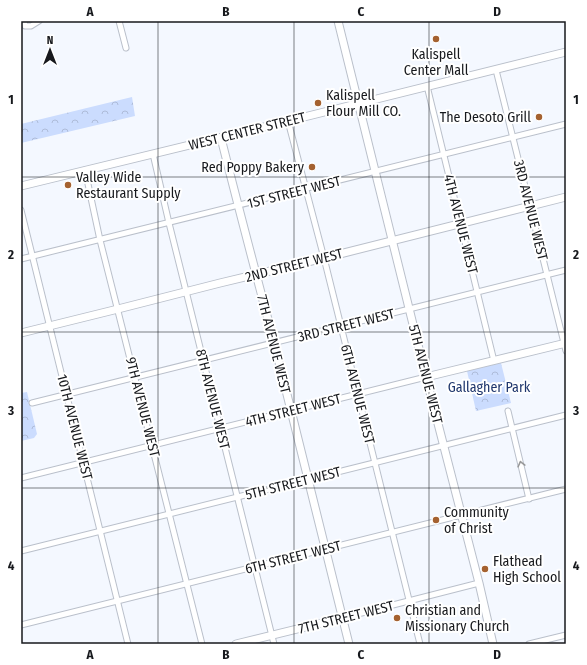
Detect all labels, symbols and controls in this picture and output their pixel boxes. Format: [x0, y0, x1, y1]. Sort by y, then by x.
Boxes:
text: A [85, 4, 94, 19]
text: B [222, 4, 230, 19]
text: C [358, 4, 365, 19]
text: D [493, 4, 501, 19]
north arrow [30, 30, 70, 70]
text: N [47, 34, 53, 47]
marker: Kalispell Center Mall [431, 34, 441, 44]
place label: Kalispell Center Mall [404, 46, 469, 79]
place label: Kalispell Flour Mill CO. [326, 87, 401, 120]
text: 1 [8, 92, 14, 107]
text: 1 [573, 92, 579, 107]
marker: Kalispell Flour Mill CO. [313, 98, 323, 108]
street label: WEST CENTER STREET [187, 109, 308, 154]
place label: The Desoto Grill [440, 109, 531, 126]
marker: The Desoto Grill [534, 112, 544, 122]
street label: 3RD AVENUE WEST [510, 158, 551, 263]
place label: Red Poppy Bakery [201, 159, 305, 176]
marker: Red Poppy Bakery [307, 162, 317, 172]
place label: Valley Wide Restaurant Supply [76, 169, 181, 202]
street label: 1ST STREET WEST [246, 173, 343, 212]
street label: 4TH AVENUE WEST [440, 173, 481, 276]
marker: Valley Wide Restaurant Supply [63, 180, 73, 190]
street label: 2ND STREET WEST [244, 245, 345, 286]
text: 2 [7, 247, 14, 262]
text: 2 [572, 247, 579, 262]
street label: 7TH AVENUE WEST [253, 293, 294, 396]
street label: 3RD STREET WEST [296, 305, 397, 346]
street label: 5TH AVENUE WEST [405, 323, 446, 426]
street label: 6TH AVENUE WEST [337, 343, 378, 446]
street label: 8TH AVENUE WEST [192, 347, 233, 451]
street label: 9TH AVENUE WEST [122, 355, 163, 459]
street label: 10TH AVENUE WEST [53, 373, 96, 482]
park label: Gallagher Park [448, 379, 531, 396]
street label: 4TH STREET WEST [244, 390, 343, 431]
text: 3 [7, 403, 14, 418]
text: 3 [572, 403, 579, 418]
one-way arrow [517, 461, 525, 467]
street label: 5TH STREET WEST [244, 463, 343, 504]
place label: Community of Christ [444, 504, 509, 537]
marker: Community of Christ [431, 515, 441, 525]
street label: 6TH STREET WEST [243, 537, 343, 578]
place label: Flathead High School [493, 553, 561, 586]
text: 4 [8, 558, 15, 573]
text: 4 [573, 558, 580, 573]
marker: Flathead High School [480, 564, 490, 574]
street label: 7TH STREET WEST [297, 597, 396, 638]
place label: Christian and Missionary Church [405, 602, 509, 635]
marker: Christian and Missionary Church [392, 613, 402, 623]
text: A [85, 647, 94, 662]
text: B [222, 647, 230, 662]
text: C [358, 647, 365, 662]
text: D [493, 647, 501, 662]

